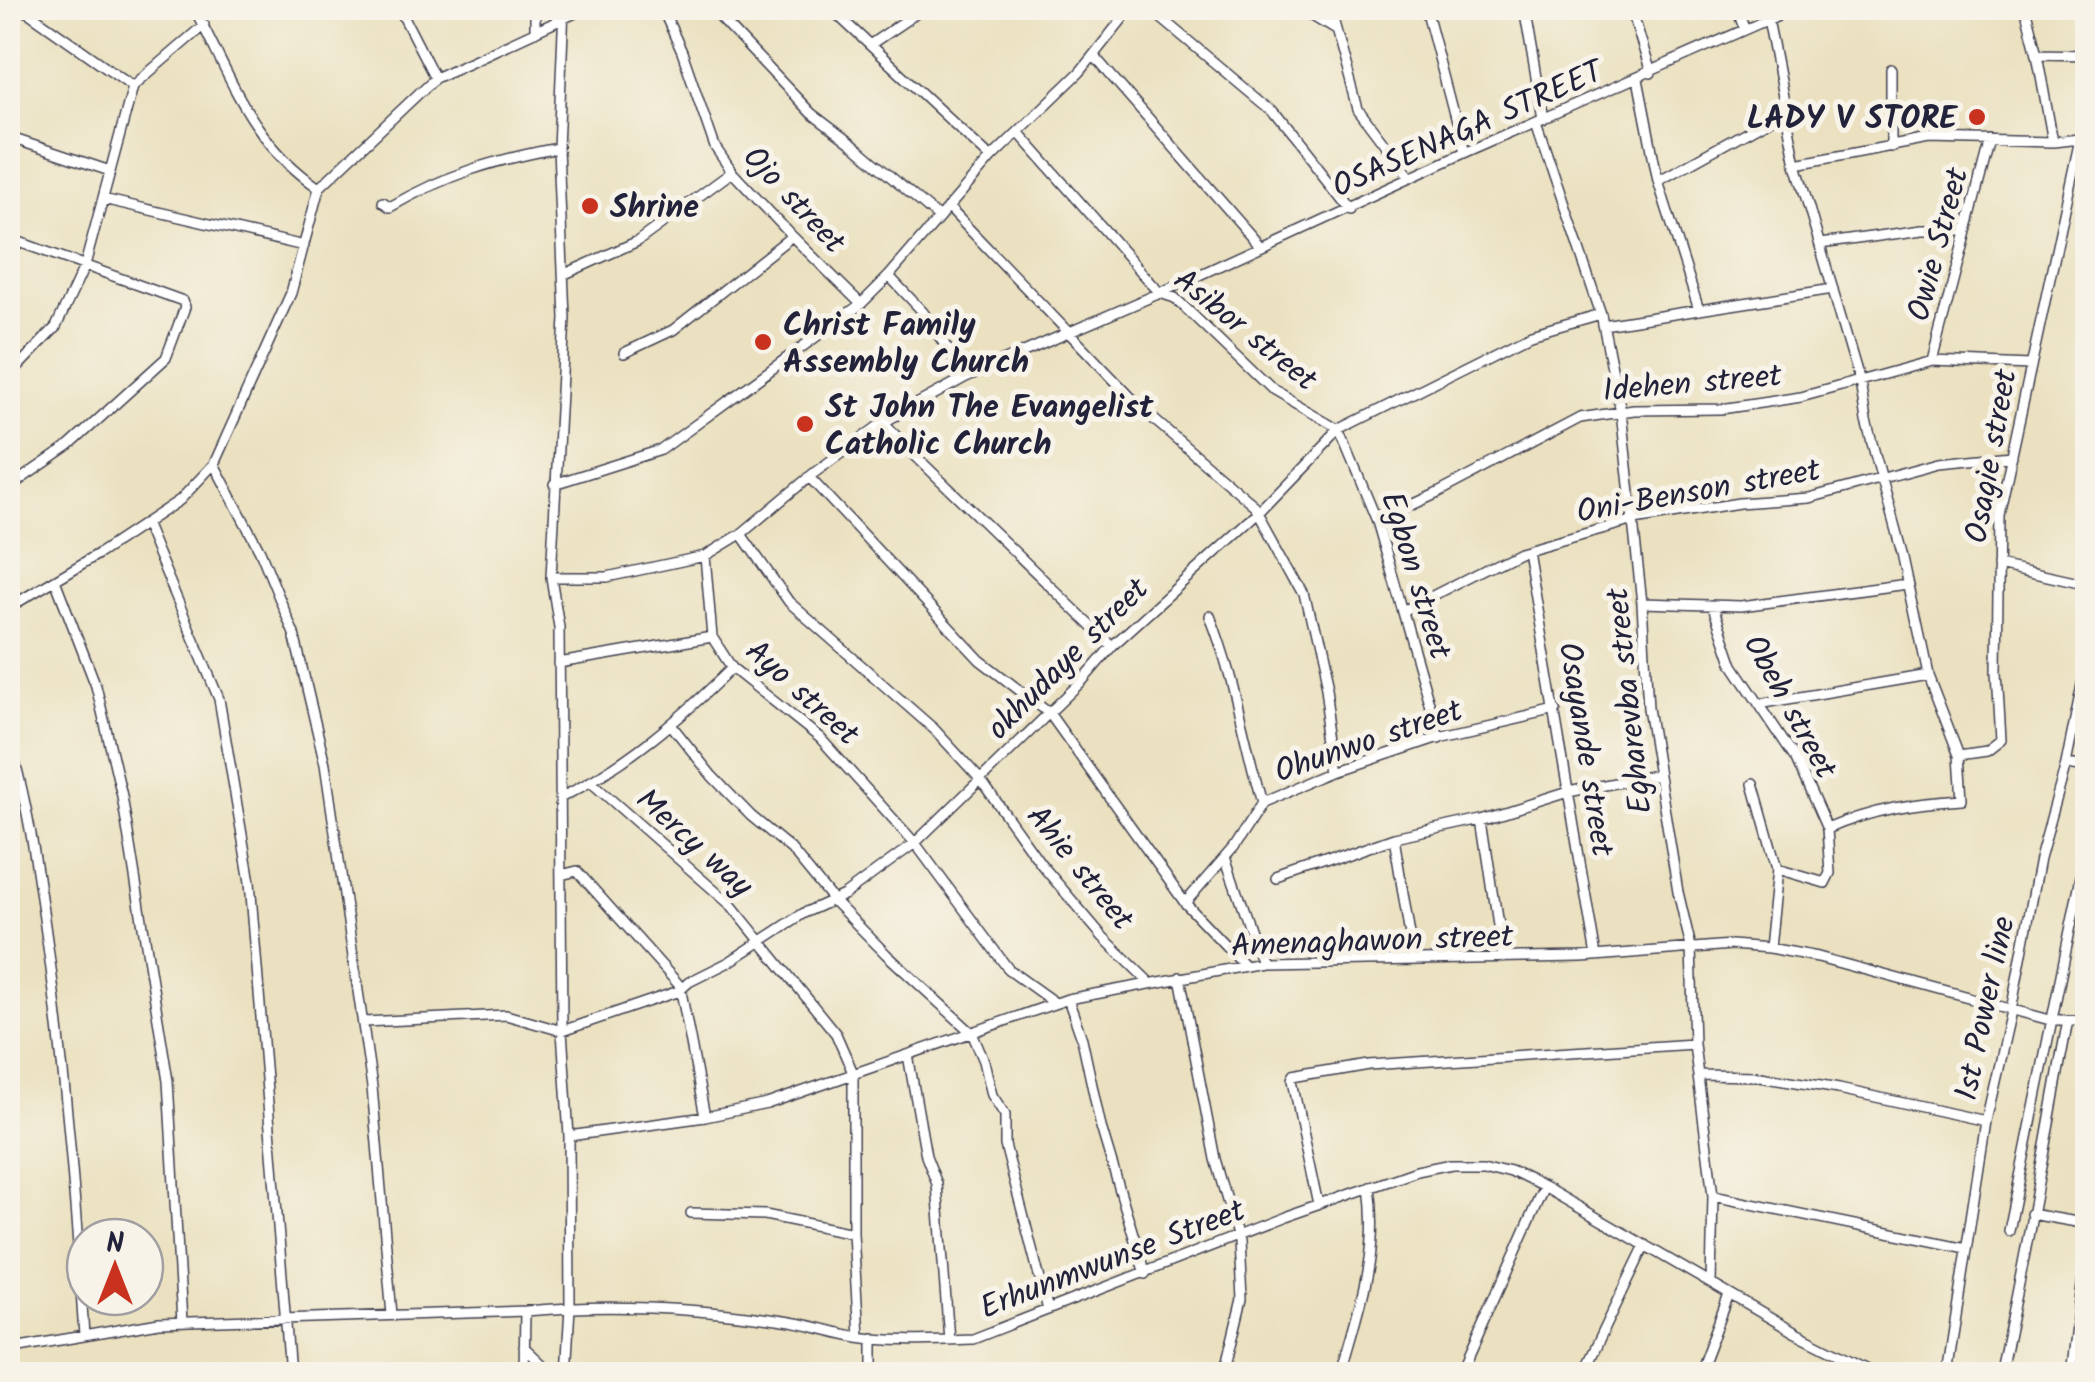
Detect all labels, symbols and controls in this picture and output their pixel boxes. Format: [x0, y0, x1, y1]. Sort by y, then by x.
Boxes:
street label: OSASENAGA STREET [1324, 46, 1614, 213]
place label: LADY V STORE [1747, 94, 1958, 145]
marker: LADY V STORE [1966, 106, 1988, 128]
street label: Ojo street [729, 135, 858, 267]
street label: Owie Street [1894, 162, 1985, 327]
place label: Shrine [610, 183, 699, 234]
marker: Shrine [579, 195, 601, 217]
street label: Asibor street [1161, 257, 1328, 406]
place label: Christ Family Assembly Church [783, 301, 1029, 389]
marker: Christ Family Assembly Church [752, 331, 774, 353]
street label: Idehen street [1601, 351, 1784, 418]
street label: Osagie street [1952, 365, 2033, 548]
place label: St John The Evangelist Catholic Church [825, 383, 1154, 471]
marker: St John The Evangelist Catholic Church [794, 413, 816, 435]
street label: Oni-Benson street [1573, 446, 1825, 539]
street label: Egbon street [1365, 486, 1464, 666]
street label: okhudaye street [975, 566, 1163, 753]
street label: Egharevba street [1593, 585, 1668, 816]
street label: Obeh street [1728, 625, 1850, 789]
street label: Ayo street [732, 628, 871, 760]
street label: Osayande street [1542, 639, 1627, 861]
street label: Ohunwo street [1268, 686, 1470, 798]
street label: Mercy way [623, 777, 765, 912]
street label: Ahie street [1012, 795, 1146, 943]
street label: Amenaghawon street [1230, 912, 1515, 973]
street label: 1st Power line [1942, 912, 2031, 1105]
street label: Erhunmwunse Street [973, 1186, 1253, 1334]
north arrow [65, 1217, 165, 1317]
text: N [106, 1222, 124, 1267]

